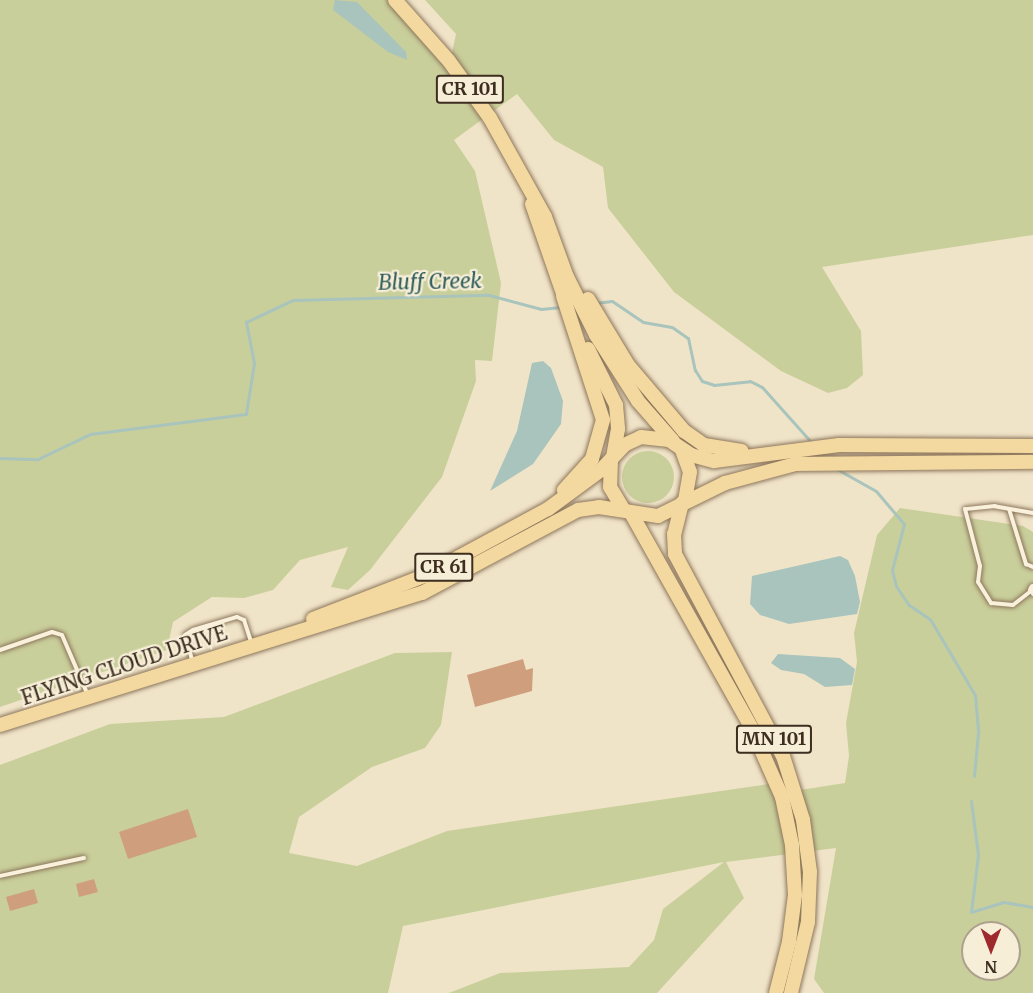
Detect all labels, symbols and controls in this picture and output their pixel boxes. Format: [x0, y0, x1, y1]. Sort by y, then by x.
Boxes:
road number: CR 101 [436, 74, 504, 104]
water label: Bluff Creek [378, 268, 482, 296]
road number: CR 61 [414, 552, 474, 582]
street label: FLYING CLOUD DRIVE [18, 620, 230, 710]
road number: MN 101 [735, 724, 813, 754]
north arrow [961, 921, 1021, 981]
text: N [985, 957, 997, 977]

